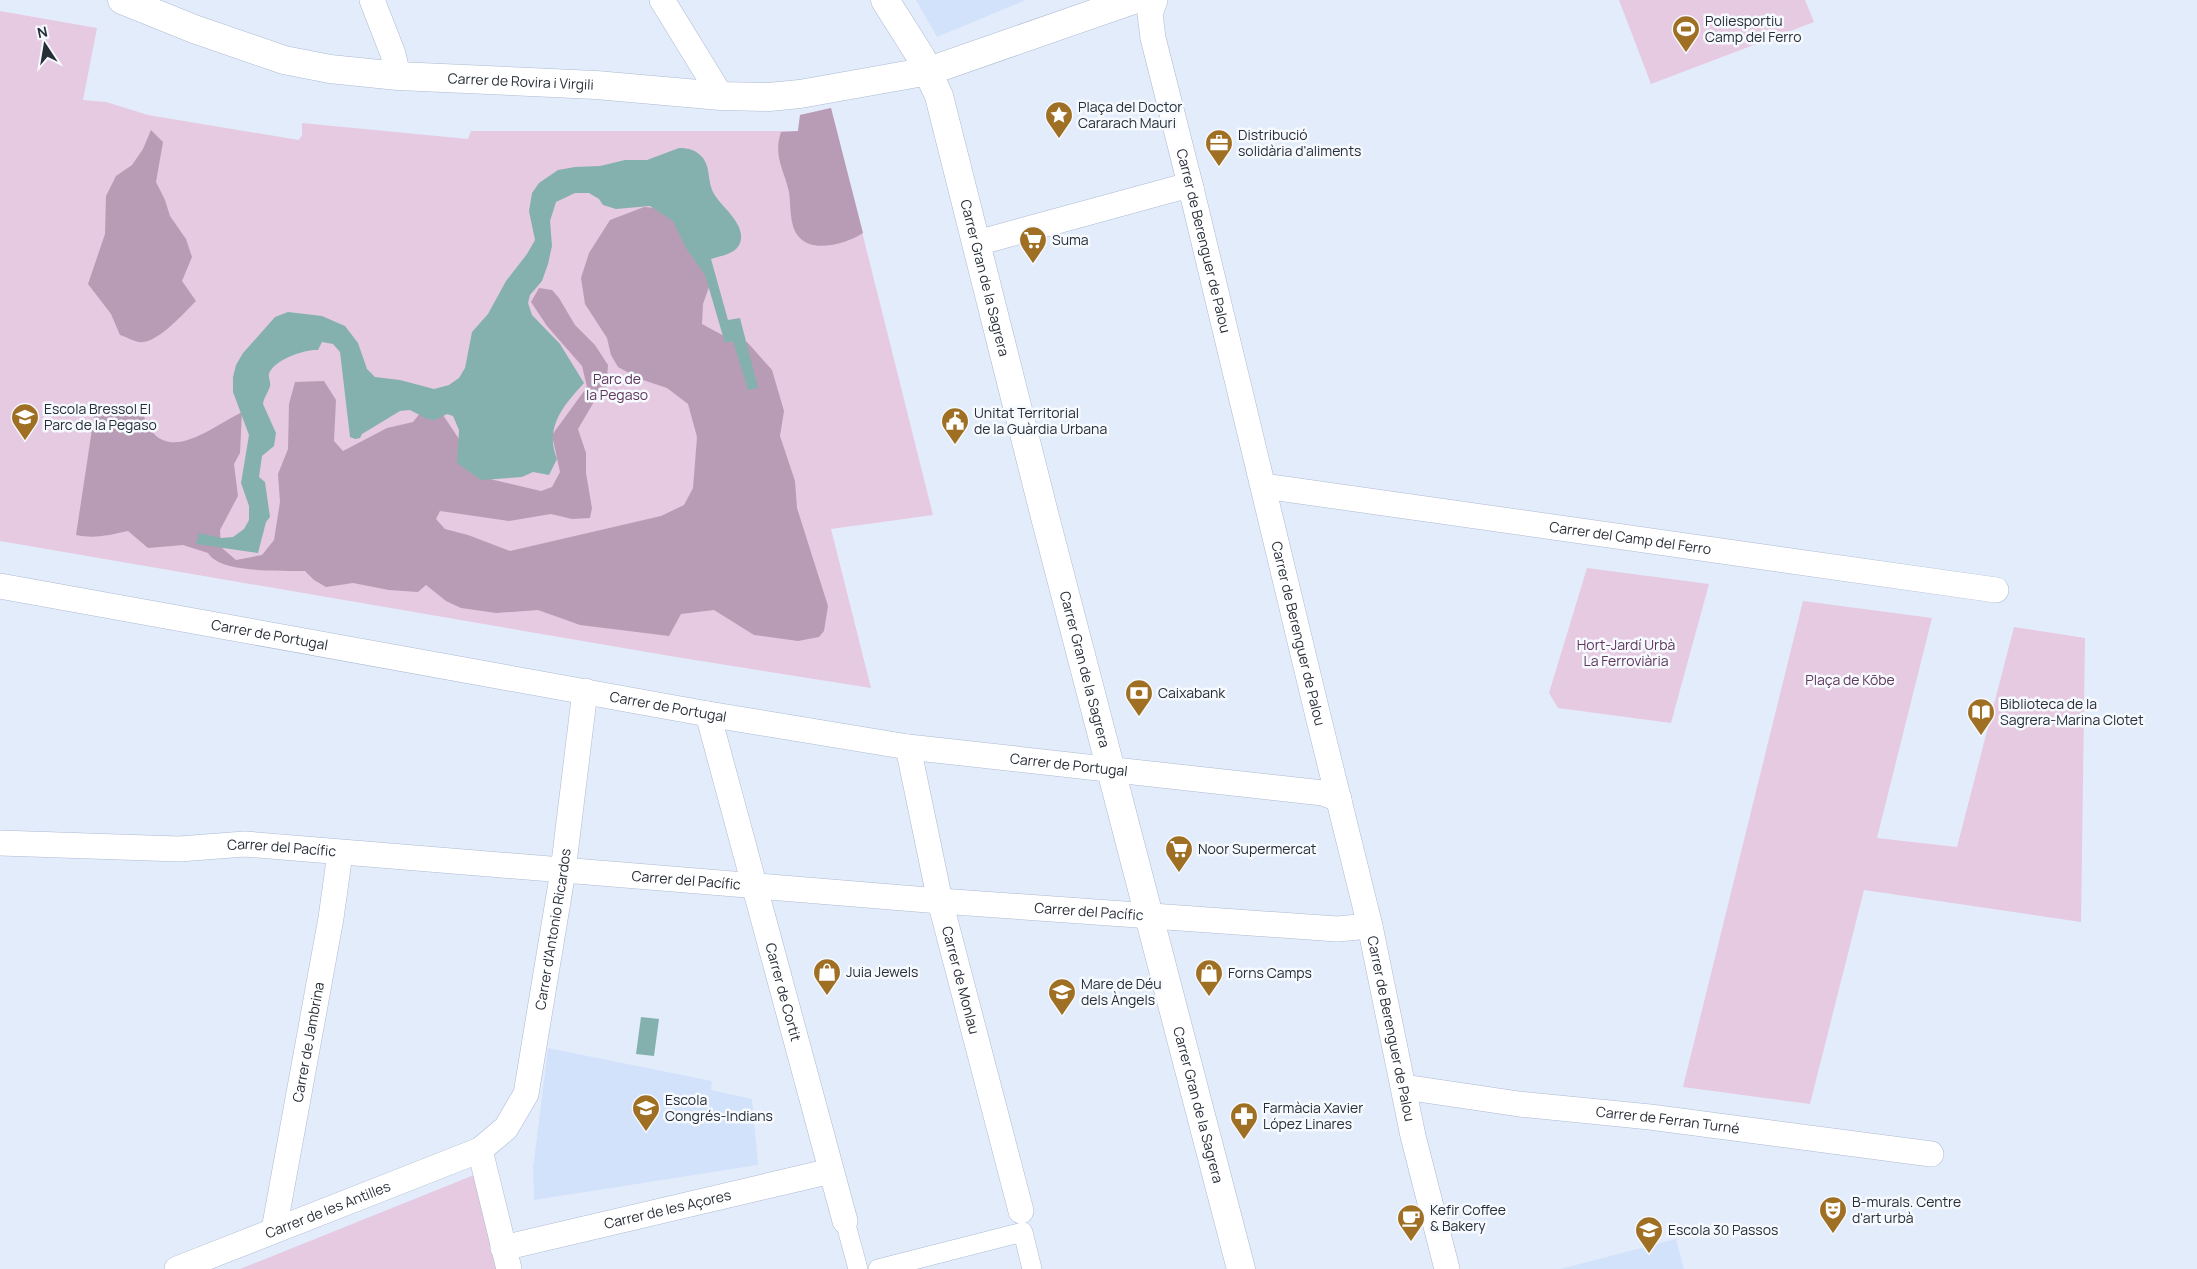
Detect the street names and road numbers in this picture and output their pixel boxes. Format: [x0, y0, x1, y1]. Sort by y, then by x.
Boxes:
street label: Carrer de Rovira i Virgili [447, 68, 594, 94]
street label: Carrer de Berenguer de Palou [1172, 147, 1235, 335]
street label: Carrer Gran de la Sagrera [956, 197, 1014, 358]
street label: Carrer del Camp del Ferro [1548, 517, 1712, 558]
street label: Carrer de Berenguer de Palou [1267, 539, 1330, 728]
street label: Carrer Gran de la Sagrera [1056, 589, 1115, 750]
street label: Carrer de Portugal [210, 614, 330, 654]
street label: Carrer de Portugal [608, 686, 728, 726]
street label: Carrer de Portugal [1009, 748, 1129, 780]
street label: Carrer del Pacífic [226, 834, 337, 860]
street label: Carrer d'Antonio Ricardos [530, 847, 575, 1011]
street label: Carrer del Pacífic [631, 866, 742, 894]
street label: Carrer del Pacífic [1034, 898, 1145, 924]
street label: Carrer de Monlau [938, 924, 984, 1036]
street label: Carrer de Berenguer de Palou [1363, 934, 1420, 1123]
street label: Carrer de Cortit [761, 941, 806, 1044]
street label: Carrer de Jambrina [288, 980, 328, 1104]
street label: Carrer Gran de la Sagrera [1169, 1024, 1228, 1185]
street label: Carrer de Ferran Turné [1595, 1102, 1741, 1138]
street label: Carrer de les Antilles [262, 1176, 393, 1242]
street label: Carrer de les Açores [602, 1185, 733, 1233]

